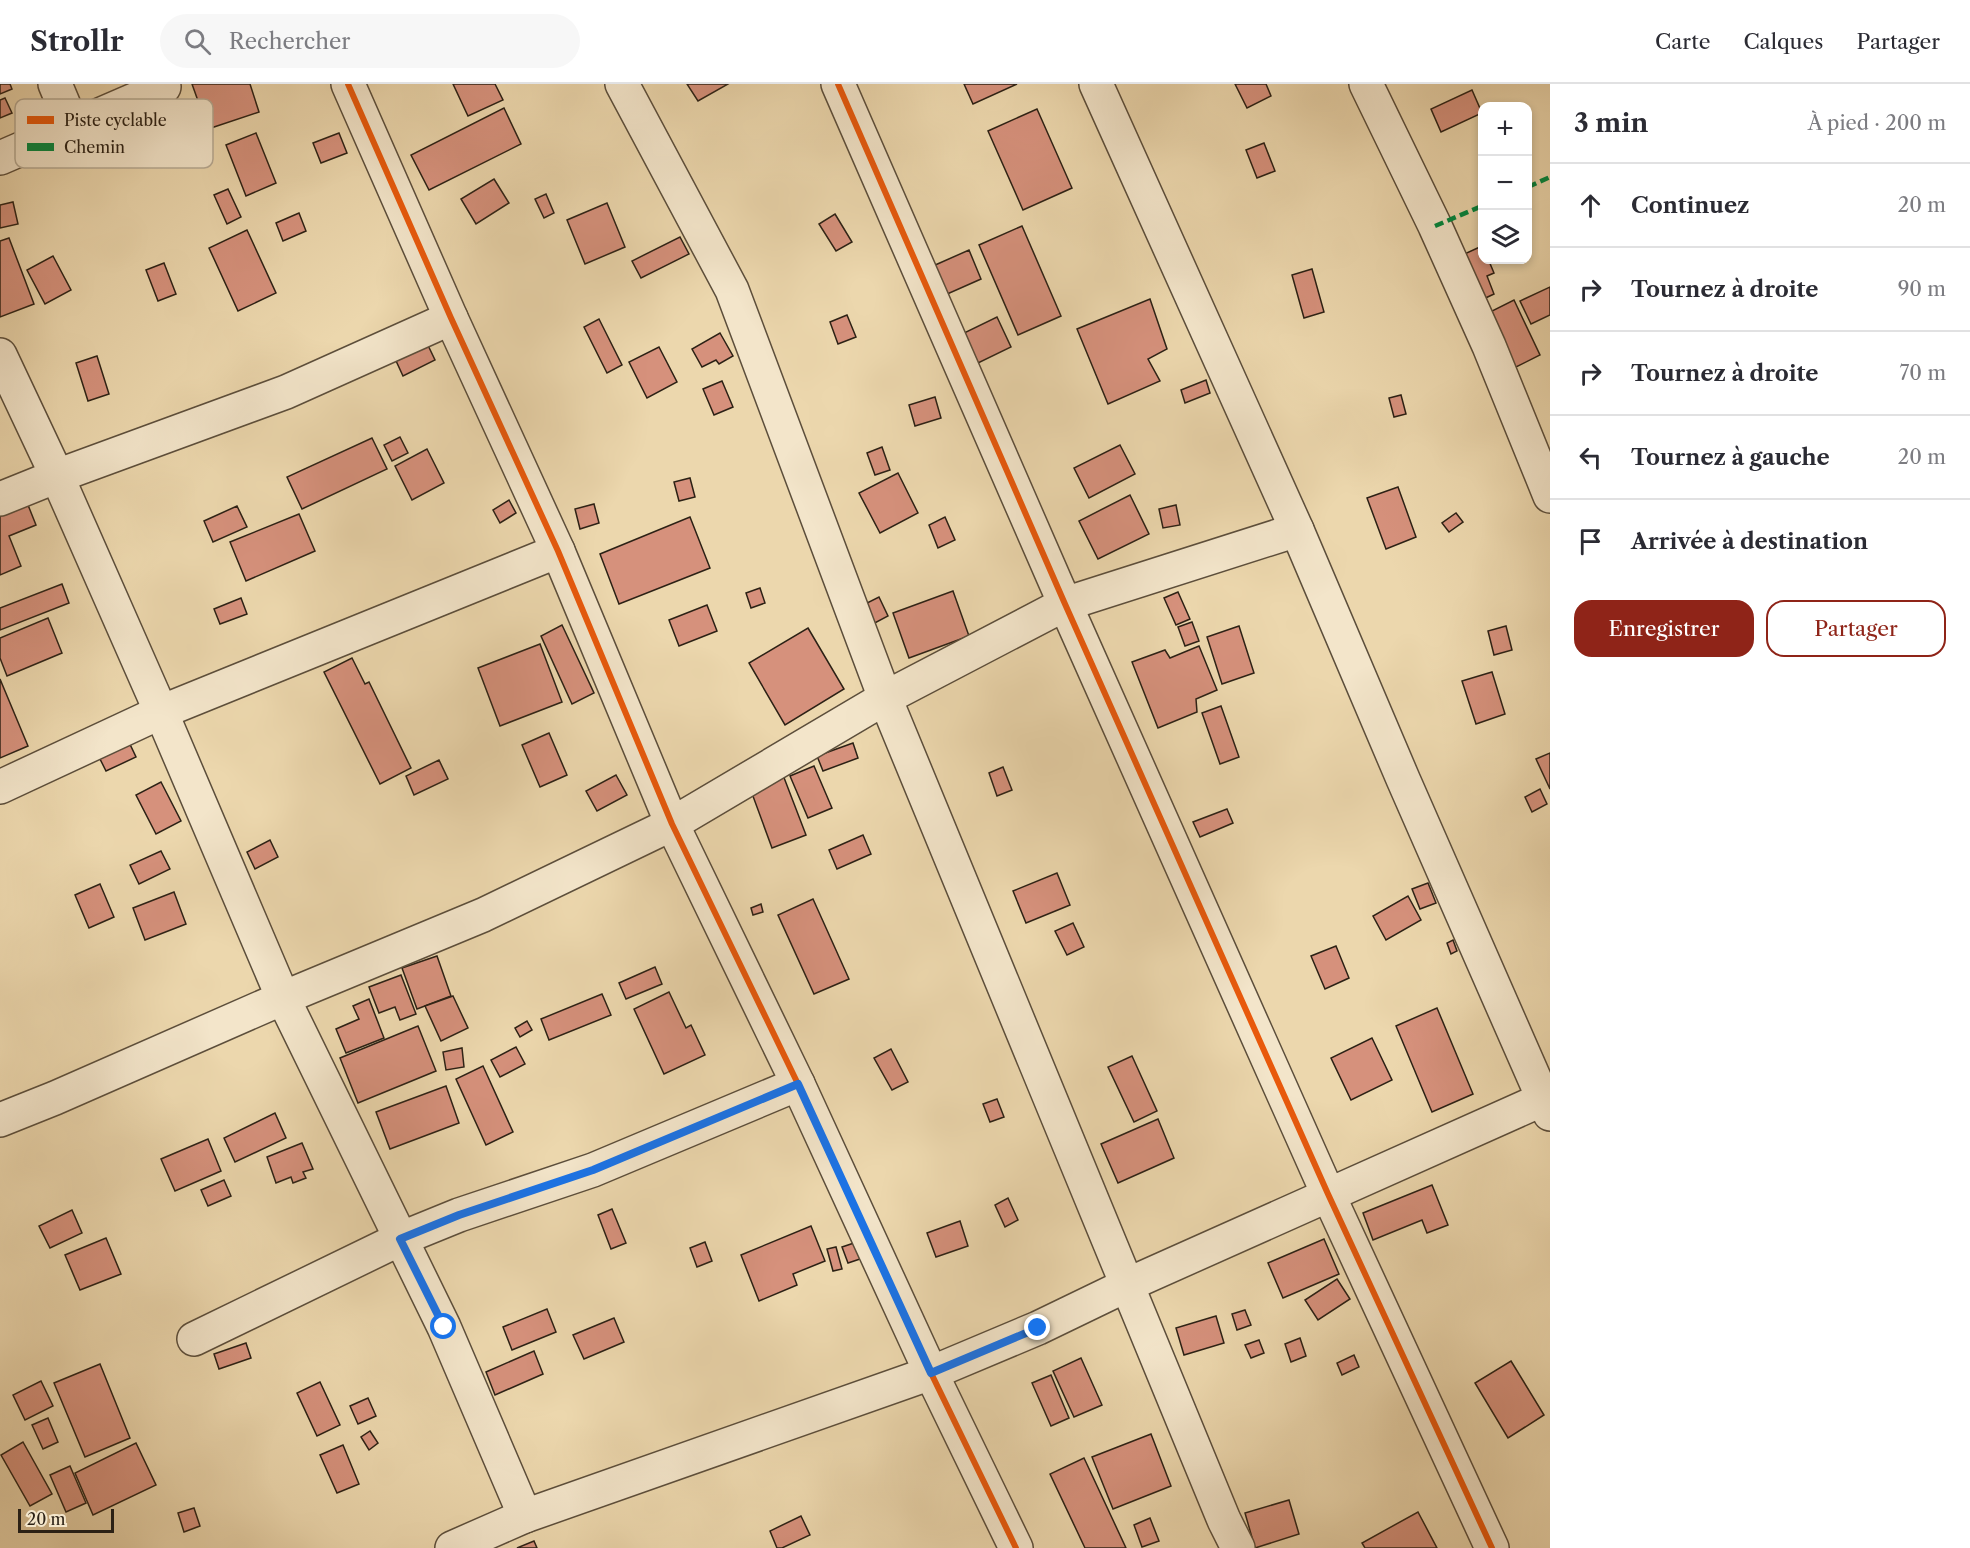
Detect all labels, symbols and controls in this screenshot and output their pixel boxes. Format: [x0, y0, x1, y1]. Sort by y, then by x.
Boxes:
search box [160, 14, 580, 68]
text: Strollr [30, 24, 124, 58]
icon: search [181, 25, 214, 58]
text: Rechercher [229, 28, 351, 55]
text: Carte [1655, 29, 1710, 54]
text: Calques [1743, 29, 1823, 54]
text: Partager [1856, 29, 1940, 54]
legend [15, 99, 213, 168]
map controls [1478, 102, 1532, 264]
button: + [1478, 102, 1532, 156]
text: 3 min [1574, 107, 1648, 139]
text: Piste cyclable [64, 110, 167, 130]
text: À pied · 200 m [1808, 111, 1946, 135]
text: Chemin [64, 137, 125, 157]
button: − [1478, 156, 1532, 210]
icon: ahead [1574, 189, 1607, 222]
text: Continuez [1631, 192, 1750, 219]
text: 20 m [1898, 193, 1946, 217]
button: layers [1478, 210, 1532, 264]
icon: right [1574, 273, 1607, 306]
text: Tournez à droite [1631, 276, 1818, 303]
text: 90 m [1898, 277, 1946, 301]
icon: right [1574, 357, 1607, 390]
text: Tournez à droite [1631, 360, 1818, 387]
text: 70 m [1900, 361, 1946, 385]
icon: left [1574, 441, 1607, 474]
text: Tournez à gauche [1631, 444, 1830, 471]
text: 20 m [1898, 445, 1946, 469]
icon: arrive [1574, 525, 1607, 558]
text: Arrivée à destination [1631, 528, 1868, 555]
button: Enregistrer [1574, 600, 1754, 657]
button: Partager [1766, 600, 1946, 657]
route start [430, 1313, 456, 1339]
route end [1024, 1314, 1050, 1340]
scale bar [18, 1506, 114, 1534]
text: 20 m [27, 1509, 66, 1529]

